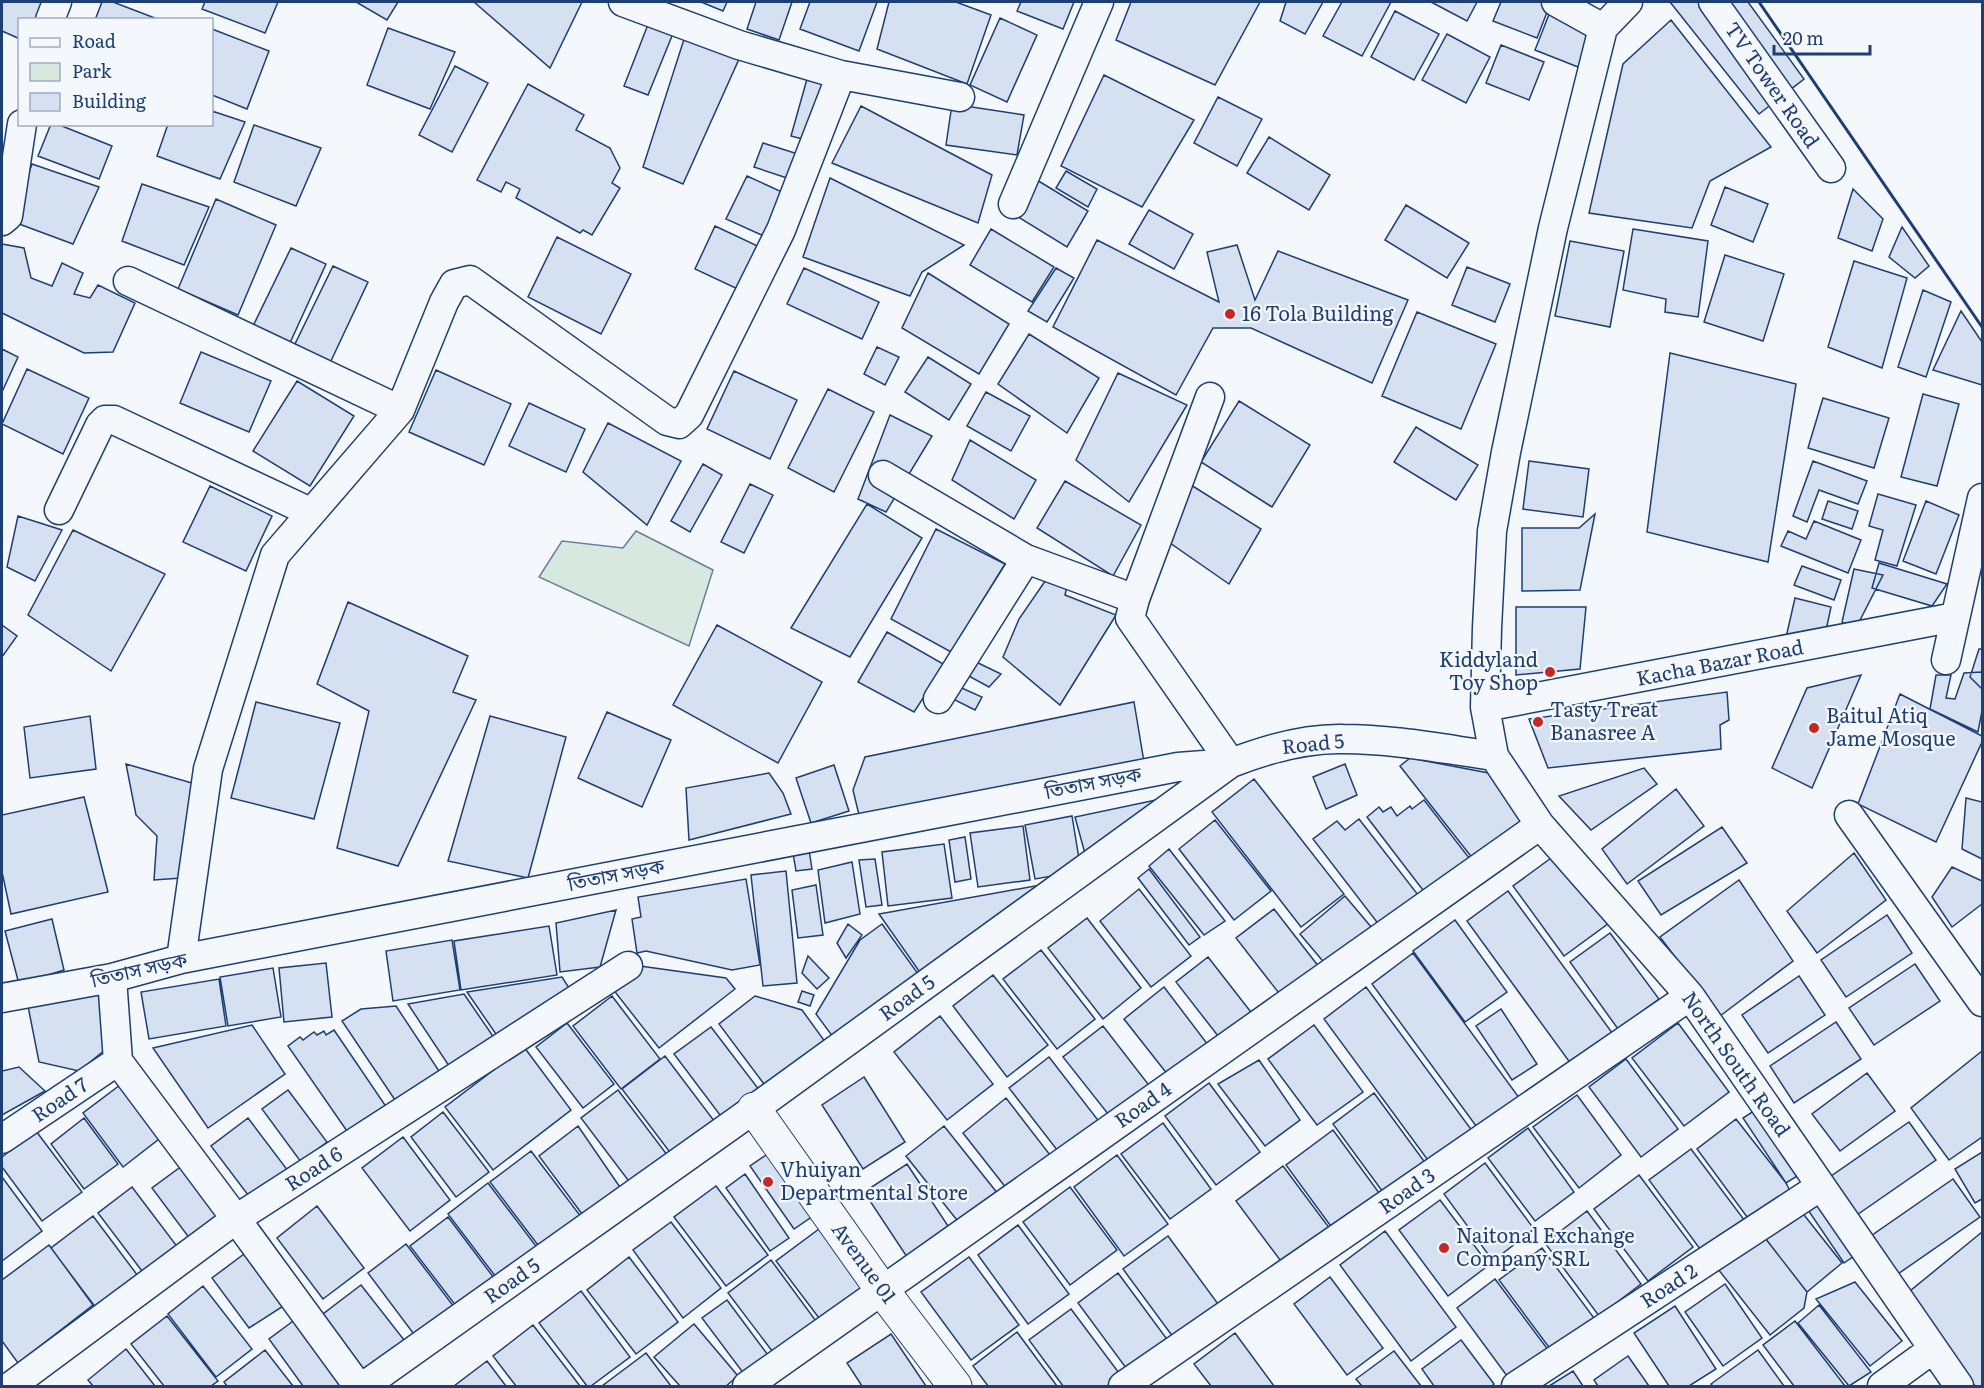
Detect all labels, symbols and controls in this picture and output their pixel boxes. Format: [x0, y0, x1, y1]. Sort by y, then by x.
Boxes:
street label: TV Tower Road [1719, 15, 1828, 153]
legend [18, 18, 213, 126]
scale bar [1774, 18, 1870, 56]
text: 20 m [1783, 24, 1824, 51]
text: Road [72, 27, 116, 54]
text: Park [72, 57, 113, 84]
text: Building [72, 87, 147, 114]
place label: 16 Tola Building [1242, 297, 1394, 327]
marker: 16 Tola Building [1223, 307, 1237, 321]
street label: Kacha Bazar Road [1634, 630, 1806, 692]
place label: Kiddyland Toy Shop [1439, 643, 1538, 696]
marker: Kiddyland Toy Shop [1543, 665, 1557, 679]
place label: Tasty Treat Banasree A [1550, 693, 1658, 746]
place label: Baitul Atiq Jame Mosque [1826, 699, 1956, 752]
marker: Tasty Treat Banasree A [1531, 715, 1545, 729]
marker: Baitul Atiq Jame Mosque [1807, 721, 1821, 735]
street label: Road 5 [1280, 724, 1346, 760]
street label: তিতাস সড়ক [1041, 757, 1145, 805]
street label: তিতাস সড়ক [564, 849, 668, 897]
street label: তিতাস সড়ক [86, 942, 191, 994]
street label: Road 5 [872, 966, 940, 1027]
street label: North South Road [1676, 984, 1799, 1142]
street label: Road 7 [25, 1068, 93, 1128]
street label: Road 4 [1107, 1073, 1176, 1134]
street label: Road 6 [278, 1137, 348, 1197]
place label: Vhuiyan Departmental Store [780, 1153, 968, 1206]
street label: Road 3 [1371, 1159, 1440, 1220]
marker: Vhuiyan Departmental Store [761, 1175, 775, 1189]
street label: Avenue 01 [826, 1215, 905, 1309]
place label: Naitonal Exchange Company SRL [1456, 1219, 1635, 1272]
marker: Naitonal Exchange Company SRL [1437, 1241, 1451, 1255]
street label: Road 5 [477, 1249, 545, 1310]
street label: Road 2 [1633, 1255, 1702, 1314]

